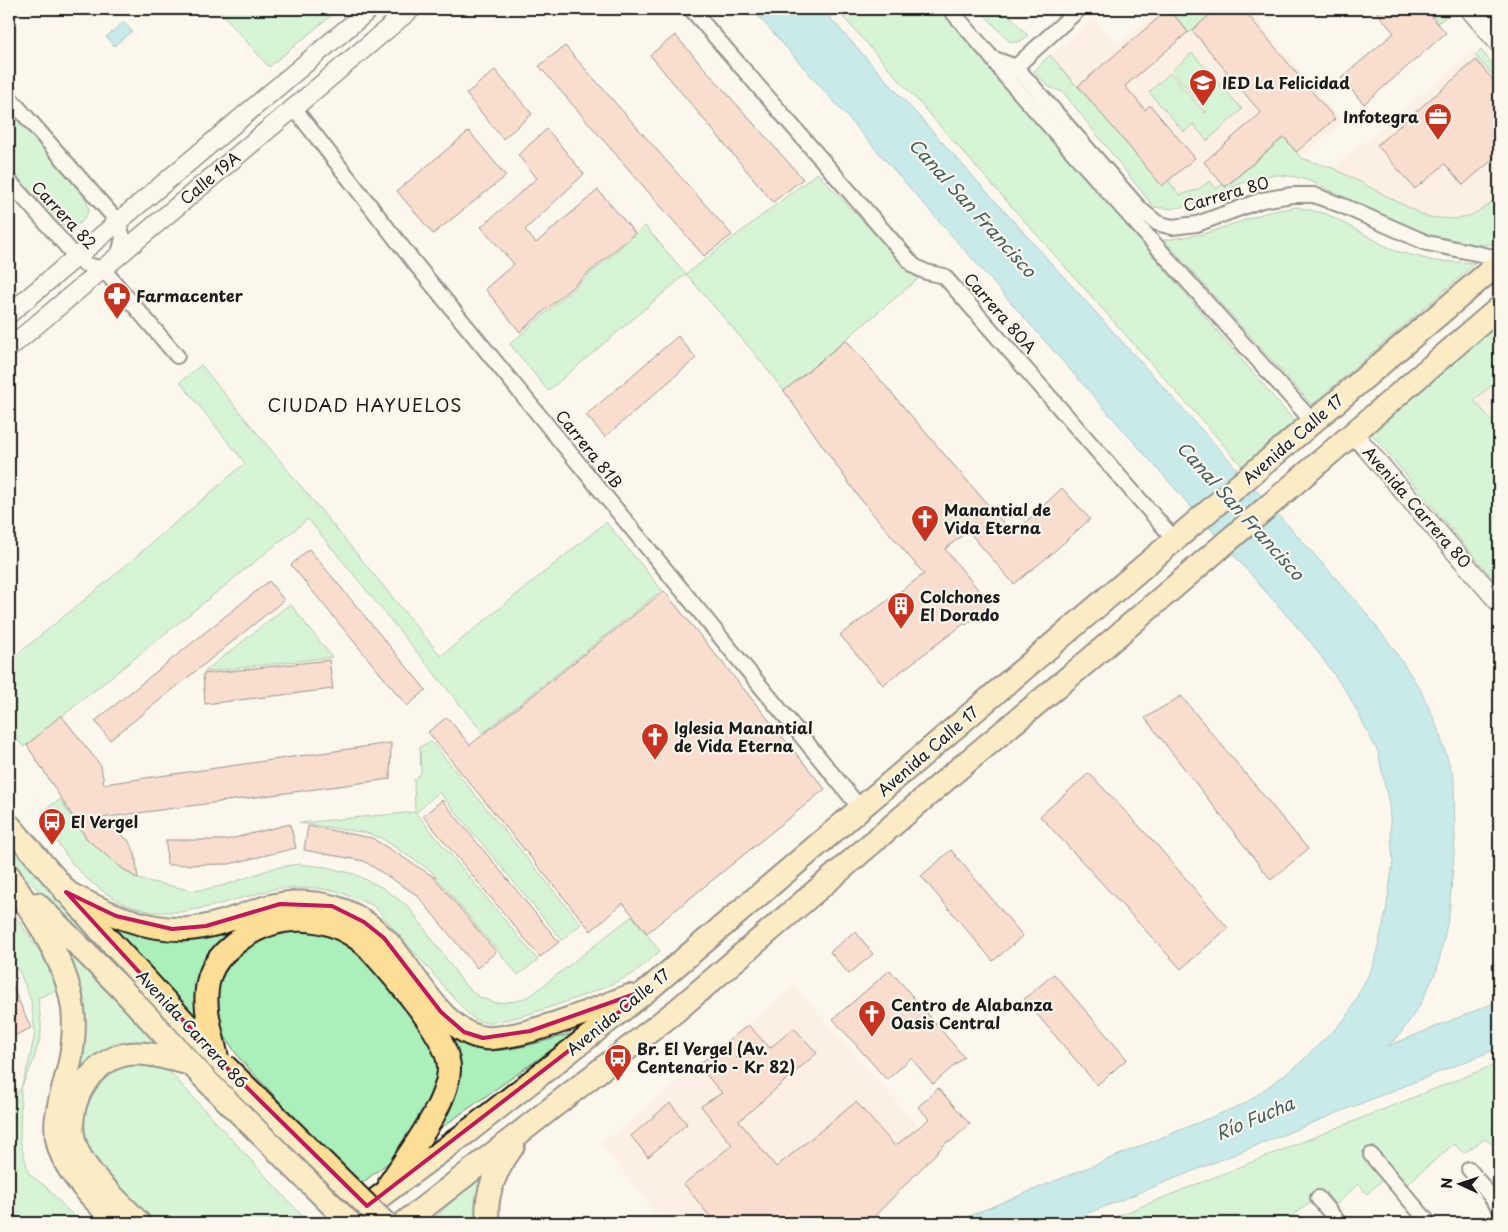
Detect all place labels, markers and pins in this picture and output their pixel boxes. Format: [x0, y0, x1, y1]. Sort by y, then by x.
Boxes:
school or university icon: IED La Felicidad [1188, 68, 1218, 107]
place label: IED La Felicidad [1222, 70, 1350, 94]
office icon: Infotegra [1423, 102, 1453, 141]
place label: Infotegra [1343, 104, 1419, 128]
pharmacy icon: Farmacenter [102, 281, 132, 320]
place label: Farmacenter [136, 283, 244, 307]
place label: Manantial de Vida Eterna [944, 497, 1051, 539]
church icon: Manantial de Vida Eterna [910, 504, 940, 543]
place label: Colchones El Dorado [920, 584, 1000, 626]
building icon: Colchones El Dorado [886, 591, 916, 630]
place label: Iglesia Manantial de Vida Eterna [674, 715, 812, 757]
church icon: Iglesia Manantial de Vida Eterna [640, 722, 670, 761]
bus stop icon: El Vergel [37, 807, 67, 846]
place label: El Vergel [71, 809, 138, 833]
place label: Centro de Alabanza Oasis Central [891, 992, 1053, 1034]
church icon: Centro de Alabanza Oasis Central [857, 999, 887, 1038]
place label: Br. El Vergel (Av. Centenario - Kr 82) [637, 1036, 795, 1078]
bus stop icon: Br. El Vergel (Av. Centenario - Kr 82) [603, 1043, 633, 1082]

